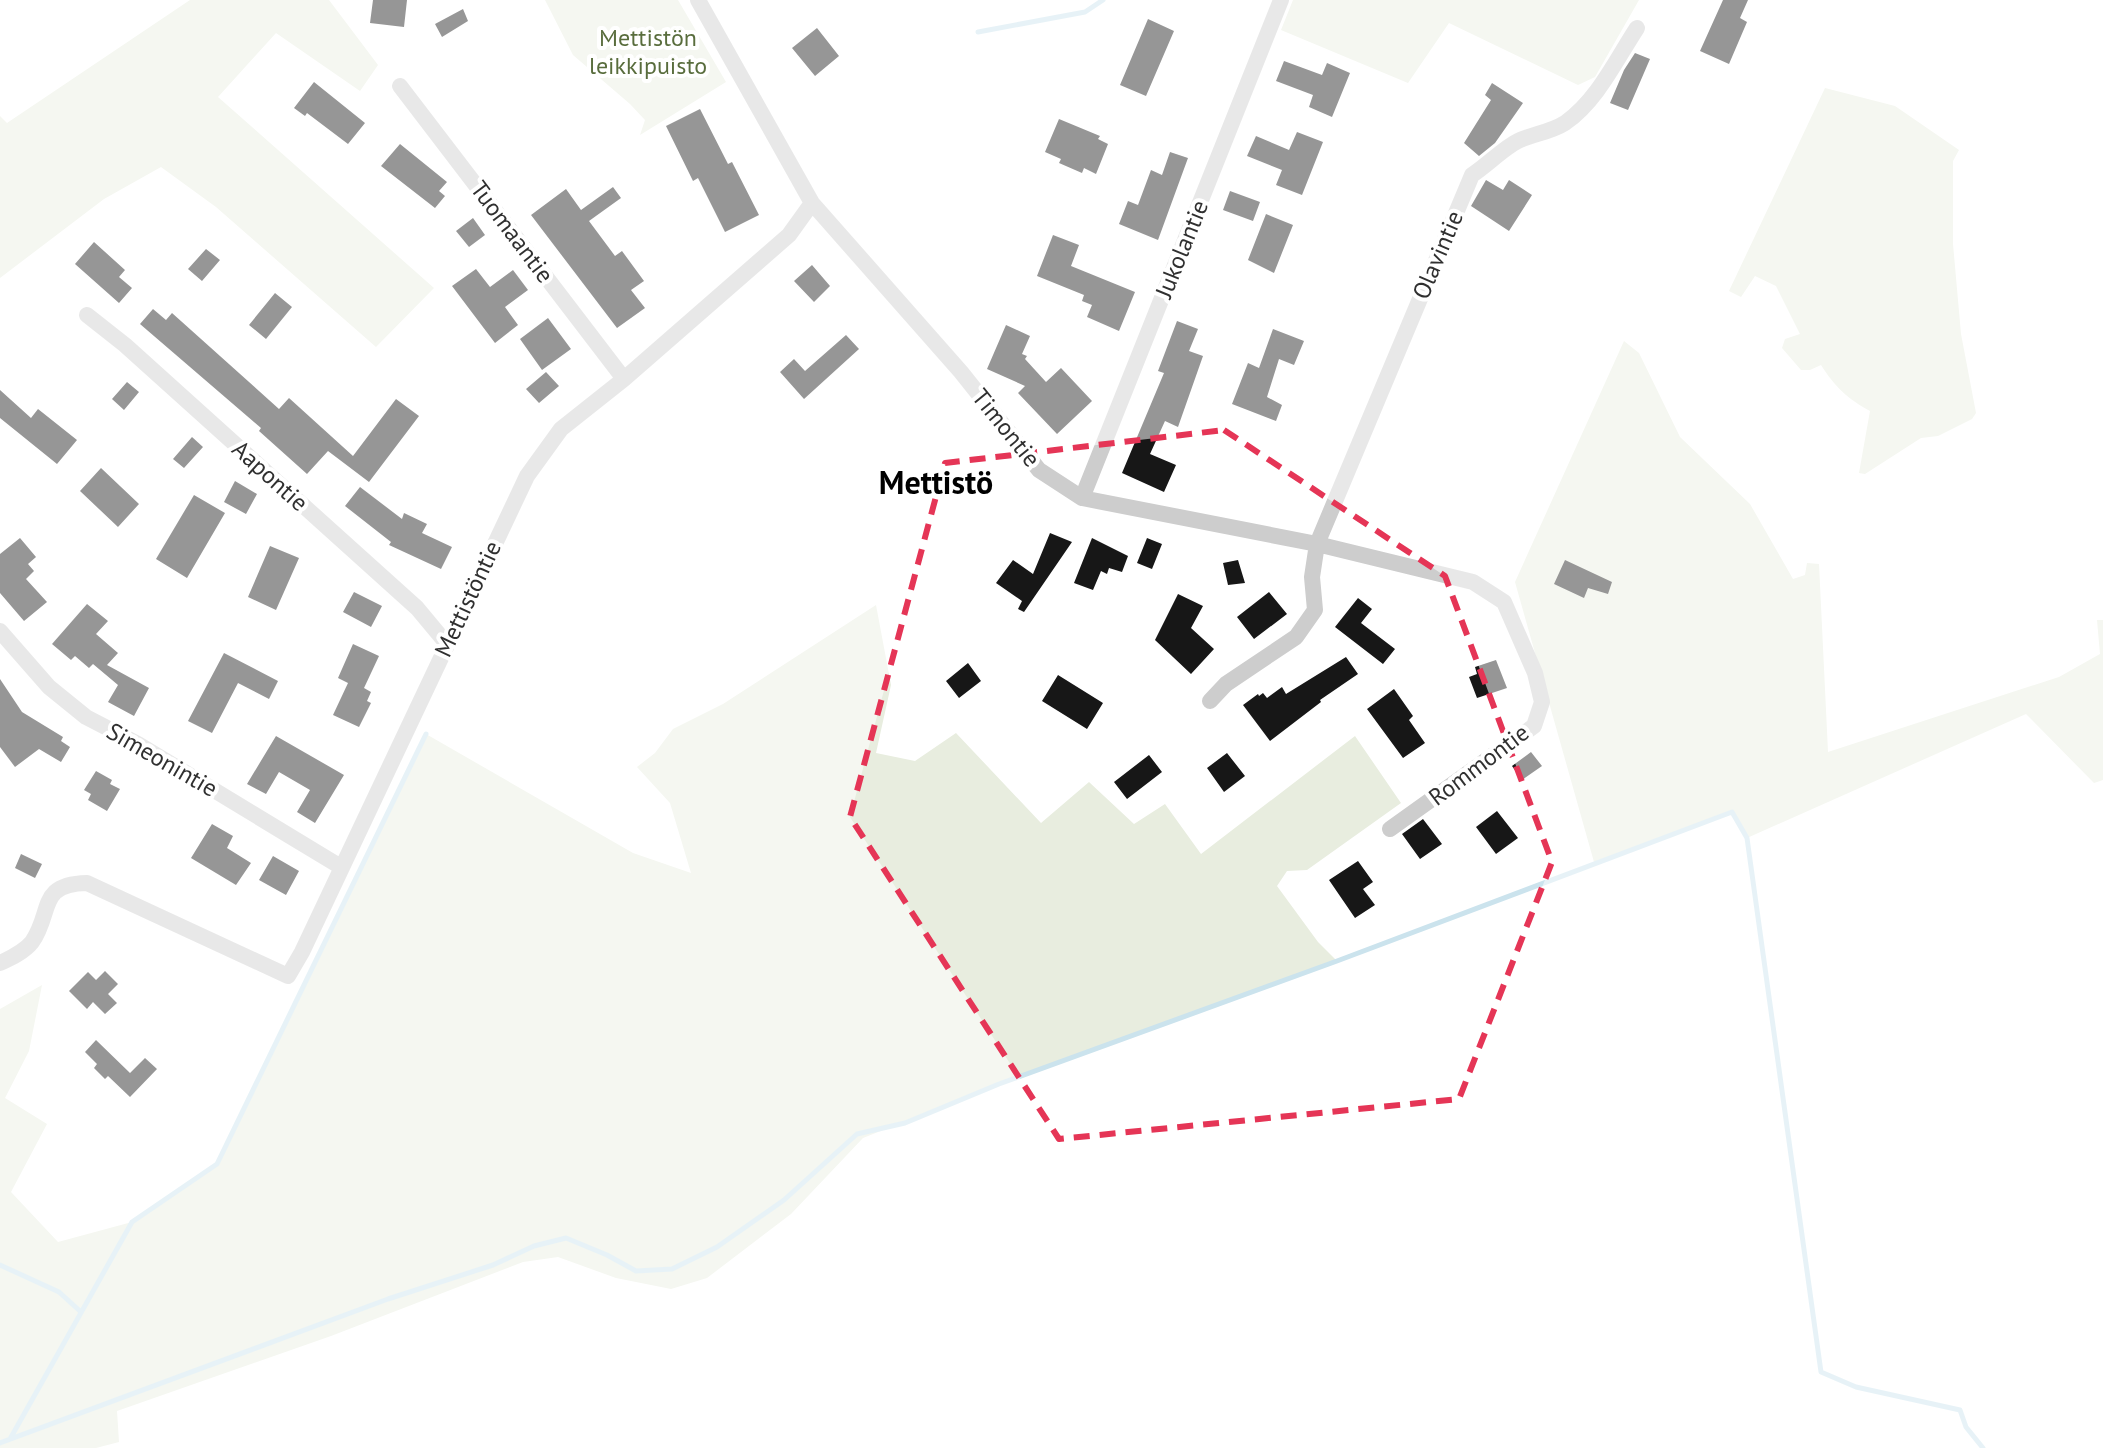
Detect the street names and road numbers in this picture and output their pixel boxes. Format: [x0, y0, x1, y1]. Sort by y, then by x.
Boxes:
street label: Tuomaantie [464, 175, 561, 289]
street label: Jukolantie [1148, 195, 1215, 303]
street label: Olavintie [1405, 206, 1470, 304]
street label: Timontie [965, 382, 1047, 473]
street label: Aapontie [226, 433, 315, 518]
street label: Mettistöntie [427, 536, 508, 662]
street label: Simeonintie [101, 715, 223, 804]
street label: Rommontie [1422, 717, 1535, 812]

